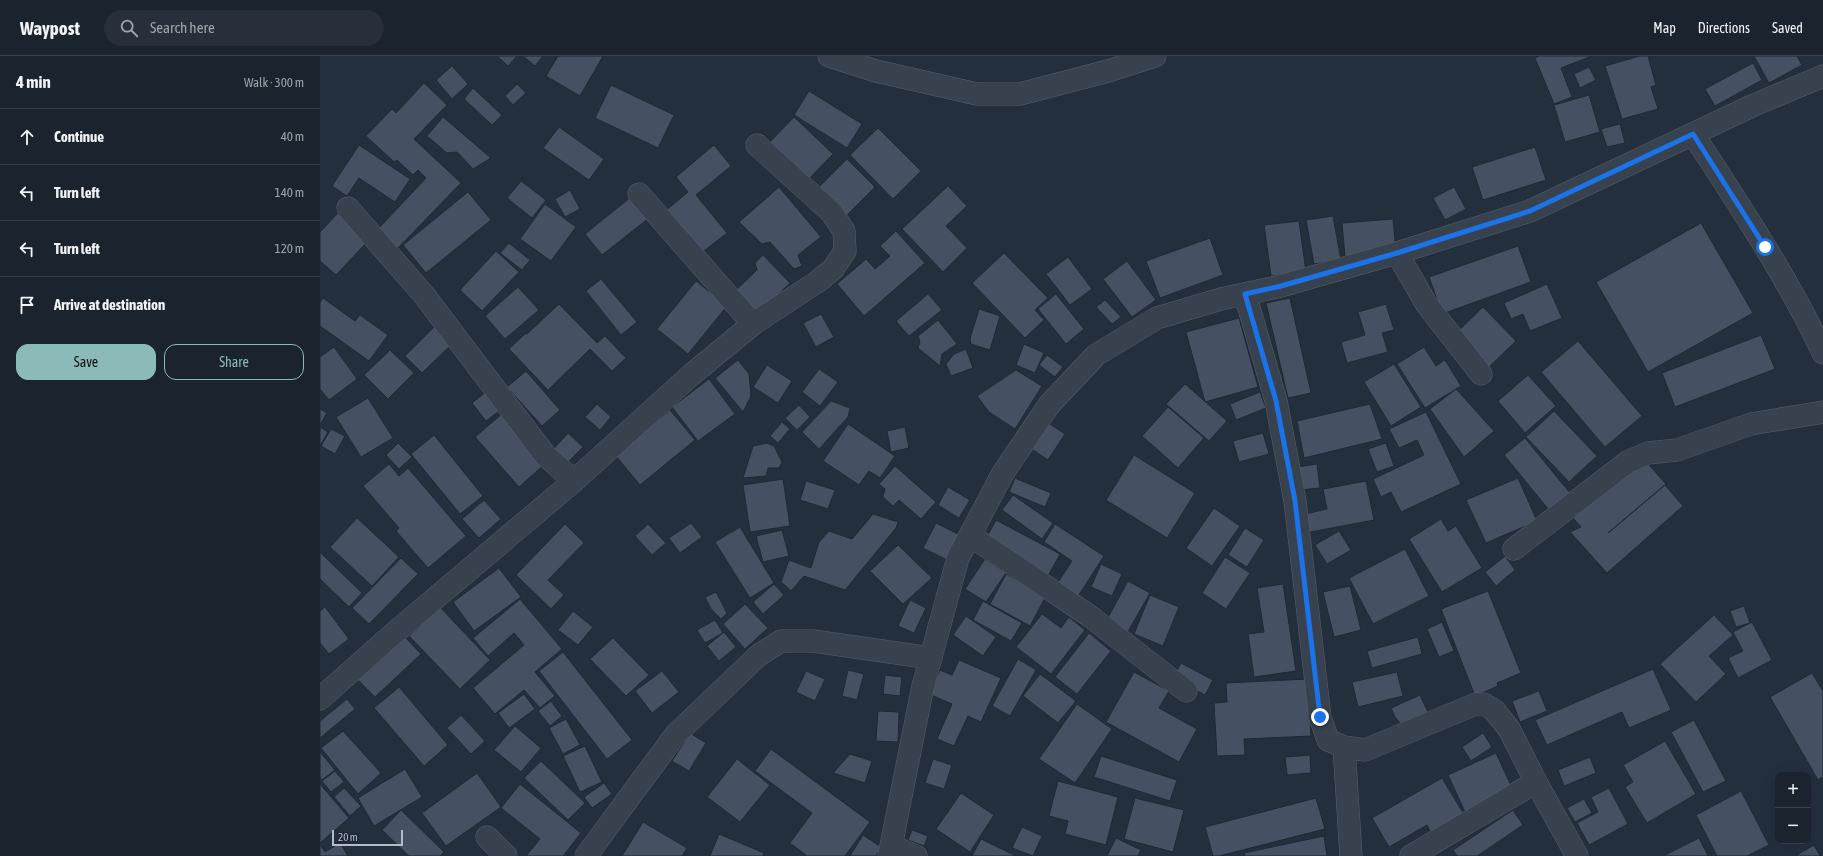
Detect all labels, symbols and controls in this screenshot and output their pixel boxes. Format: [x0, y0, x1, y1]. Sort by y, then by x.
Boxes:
search box [104, 10, 384, 46]
text: Waypost [20, 17, 80, 39]
icon: search [118, 17, 140, 39]
text: Search here [150, 19, 215, 36]
text: Map [1653, 20, 1676, 36]
text: Directions [1698, 20, 1750, 36]
text: Saved [1772, 20, 1803, 36]
text: 4 min [16, 72, 51, 92]
text: Walk · 300 m [244, 75, 304, 90]
icon: ahead [16, 126, 38, 148]
text: Continue [54, 128, 104, 145]
text: 40 m [281, 129, 304, 144]
icon: left [16, 182, 38, 204]
text: Turn left [54, 184, 100, 201]
text: 140 m [275, 185, 304, 200]
icon: left [16, 238, 38, 260]
route start [1756, 238, 1774, 256]
text: Turn left [54, 240, 100, 257]
text: 120 m [275, 241, 304, 256]
icon: arrive [16, 294, 38, 316]
text: Arrive at destination [54, 296, 165, 313]
button: Save [16, 344, 156, 380]
button: Share [164, 344, 304, 380]
route end [1311, 708, 1329, 726]
map controls [1775, 772, 1811, 844]
button: + [1775, 772, 1811, 808]
button: − [1775, 808, 1811, 844]
scale bar [332, 828, 403, 847]
text: 20 m [338, 831, 358, 843]

